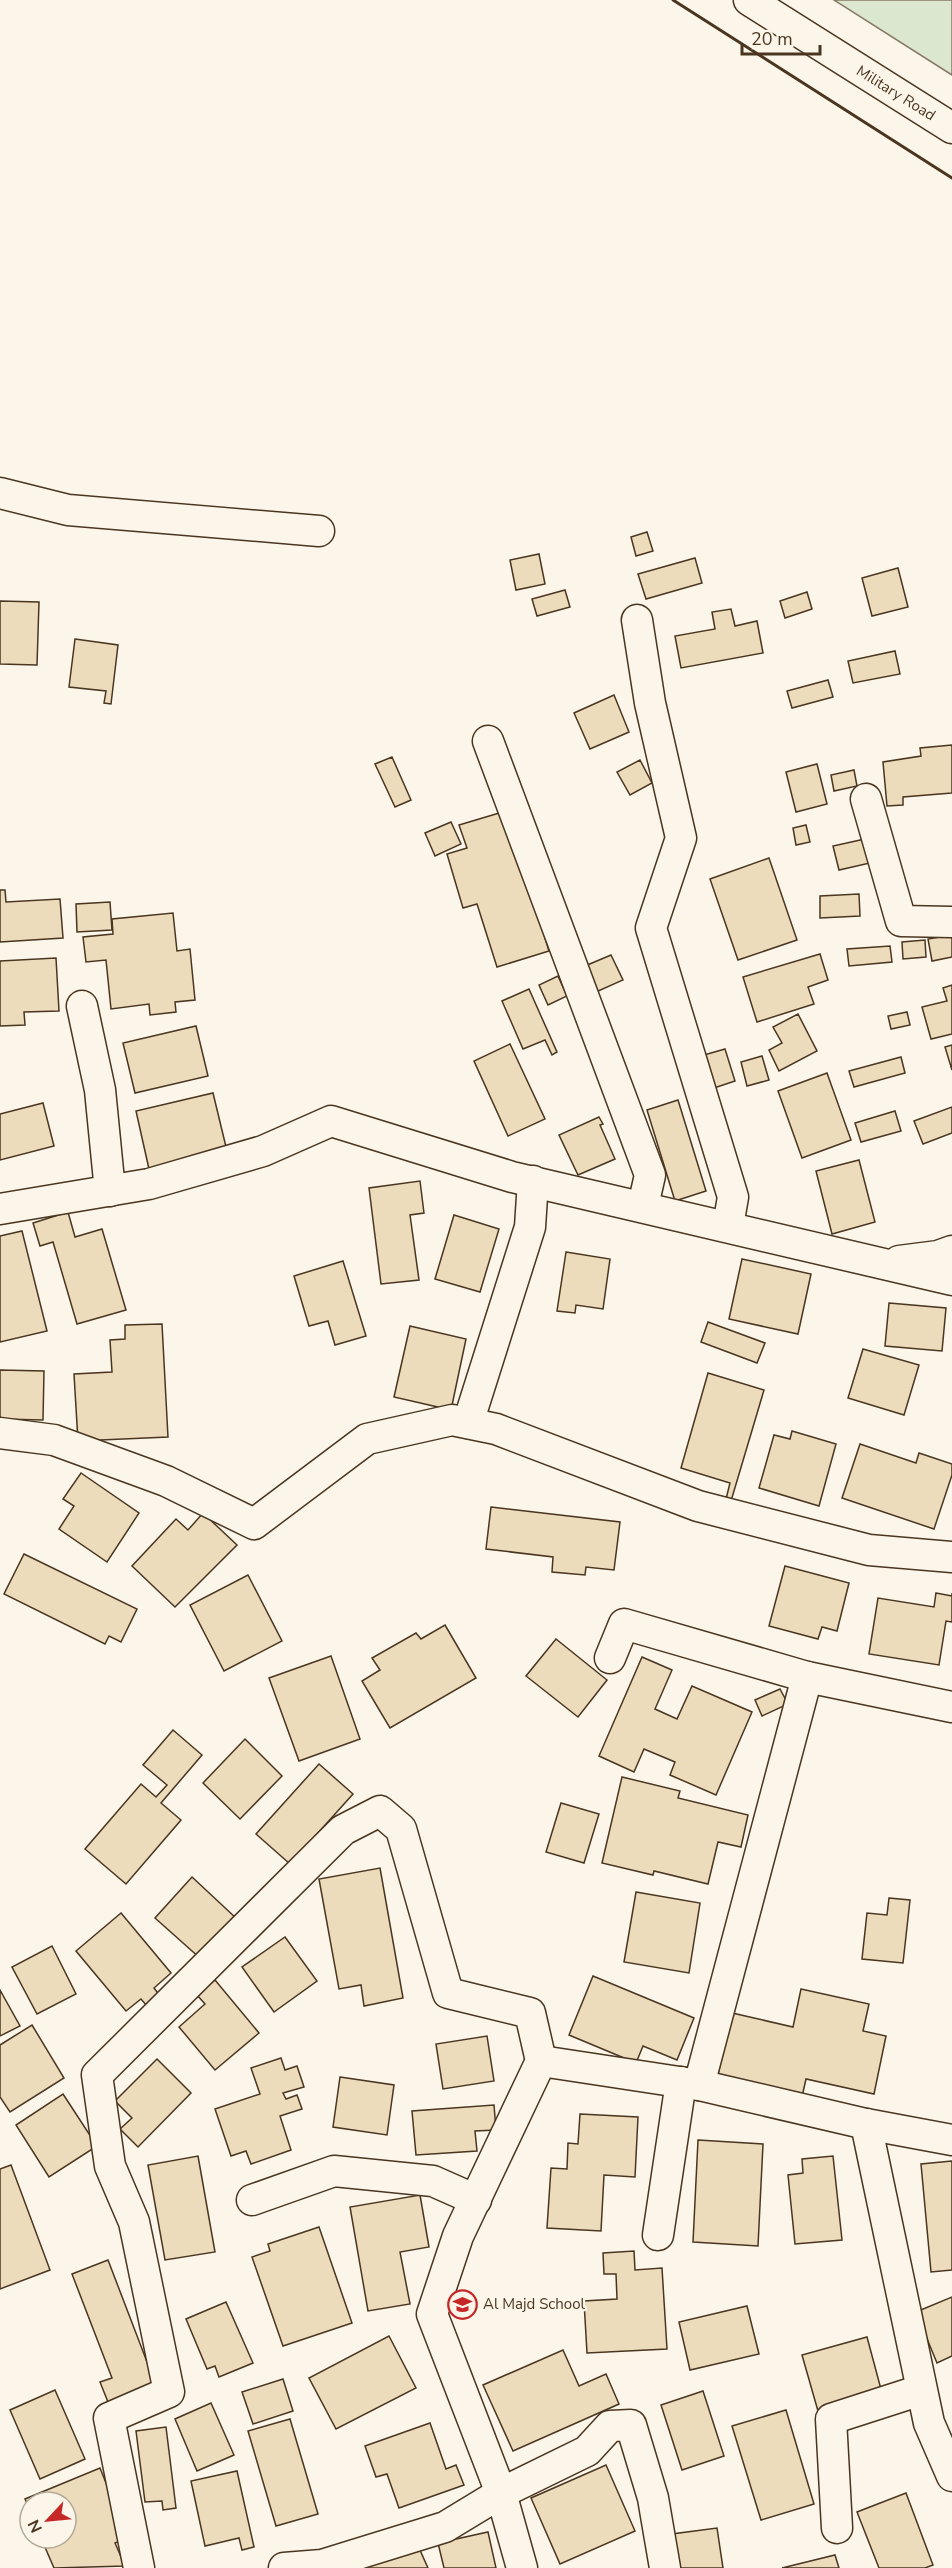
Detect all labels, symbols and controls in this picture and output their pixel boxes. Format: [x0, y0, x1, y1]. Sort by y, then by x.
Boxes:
scale bar [742, 18, 820, 56]
text: 20 m [751, 27, 793, 51]
street label: Military Road [853, 61, 939, 125]
school or university icon: Al Majd School [446, 2288, 478, 2320]
place label: Al Majd School [483, 2294, 586, 2314]
north arrow [18, 2490, 78, 2550]
text: N [23, 2516, 48, 2536]

